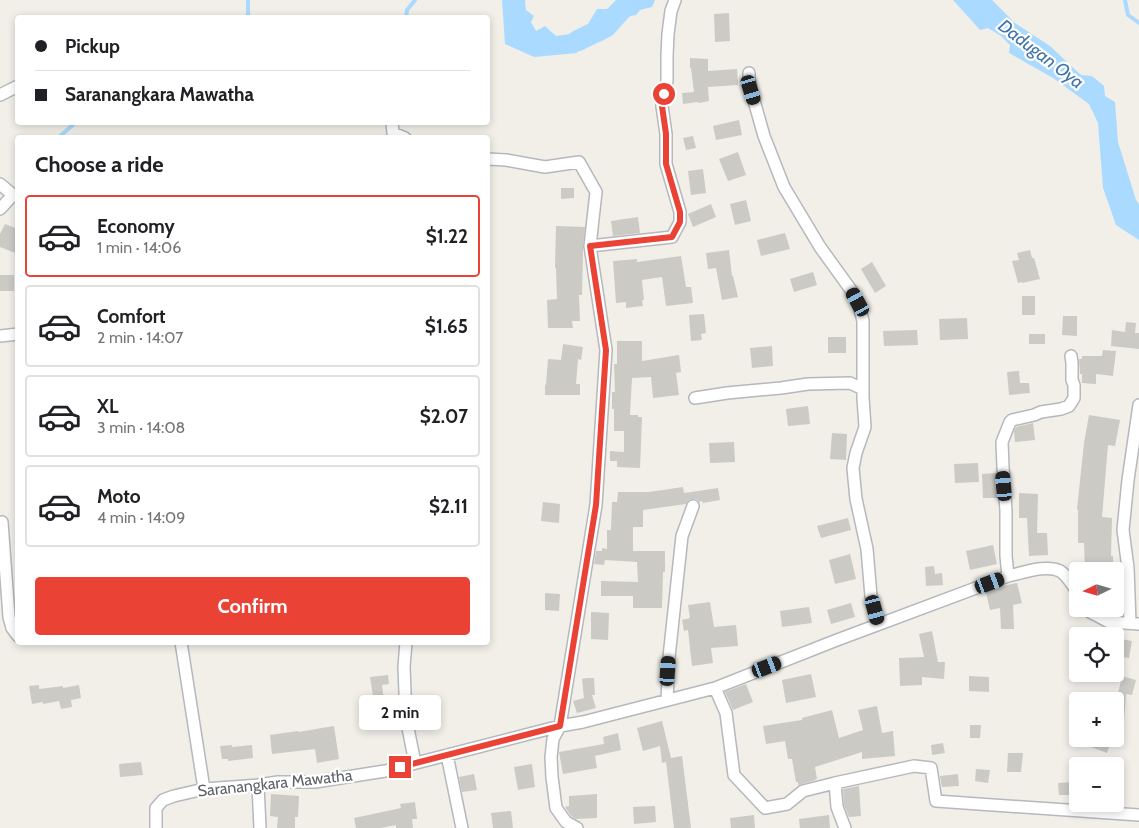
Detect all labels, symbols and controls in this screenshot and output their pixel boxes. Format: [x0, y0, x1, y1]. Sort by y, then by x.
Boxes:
water label: Dadugan Oya [994, 15, 1088, 93]
text: Pickup [65, 35, 120, 58]
car [739, 73, 762, 107]
text: Saranangkara Mawatha [65, 83, 254, 106]
route start [653, 83, 675, 105]
text: Choose a ride [35, 151, 164, 178]
icon: car [37, 214, 82, 259]
text: Economy [97, 215, 175, 238]
text: $1.22 [426, 225, 468, 248]
text: 1 min · 14:06 [97, 238, 181, 257]
car [844, 285, 871, 319]
icon: car [37, 304, 82, 349]
text: Comfort [97, 305, 166, 328]
text: $1.65 [425, 315, 468, 338]
text: 2 min · 14:07 [97, 328, 183, 347]
icon: car [37, 394, 82, 439]
text: XL [97, 395, 118, 418]
text: $2.07 [420, 405, 468, 428]
text: 3 min · 14:08 [97, 418, 185, 437]
car [995, 470, 1012, 502]
icon: car [37, 484, 82, 529]
text: Moto [97, 485, 141, 508]
text: $2.11 [429, 495, 468, 518]
text: 4 min · 14:09 [97, 508, 185, 527]
north arrow [1069, 562, 1124, 618]
map controls [1069, 562, 1124, 812]
car [973, 571, 1006, 595]
button: Confirm [35, 577, 470, 635]
car [863, 594, 886, 626]
button: locate [1069, 627, 1124, 682]
car [750, 655, 783, 679]
car [659, 656, 676, 686]
button: + [1069, 692, 1124, 747]
callout: 2 min [359, 694, 441, 730]
text: 2 min [381, 703, 419, 722]
route end [389, 756, 411, 778]
button: − [1069, 757, 1124, 812]
street label: Saranangkara Mawatha [197, 765, 354, 801]

